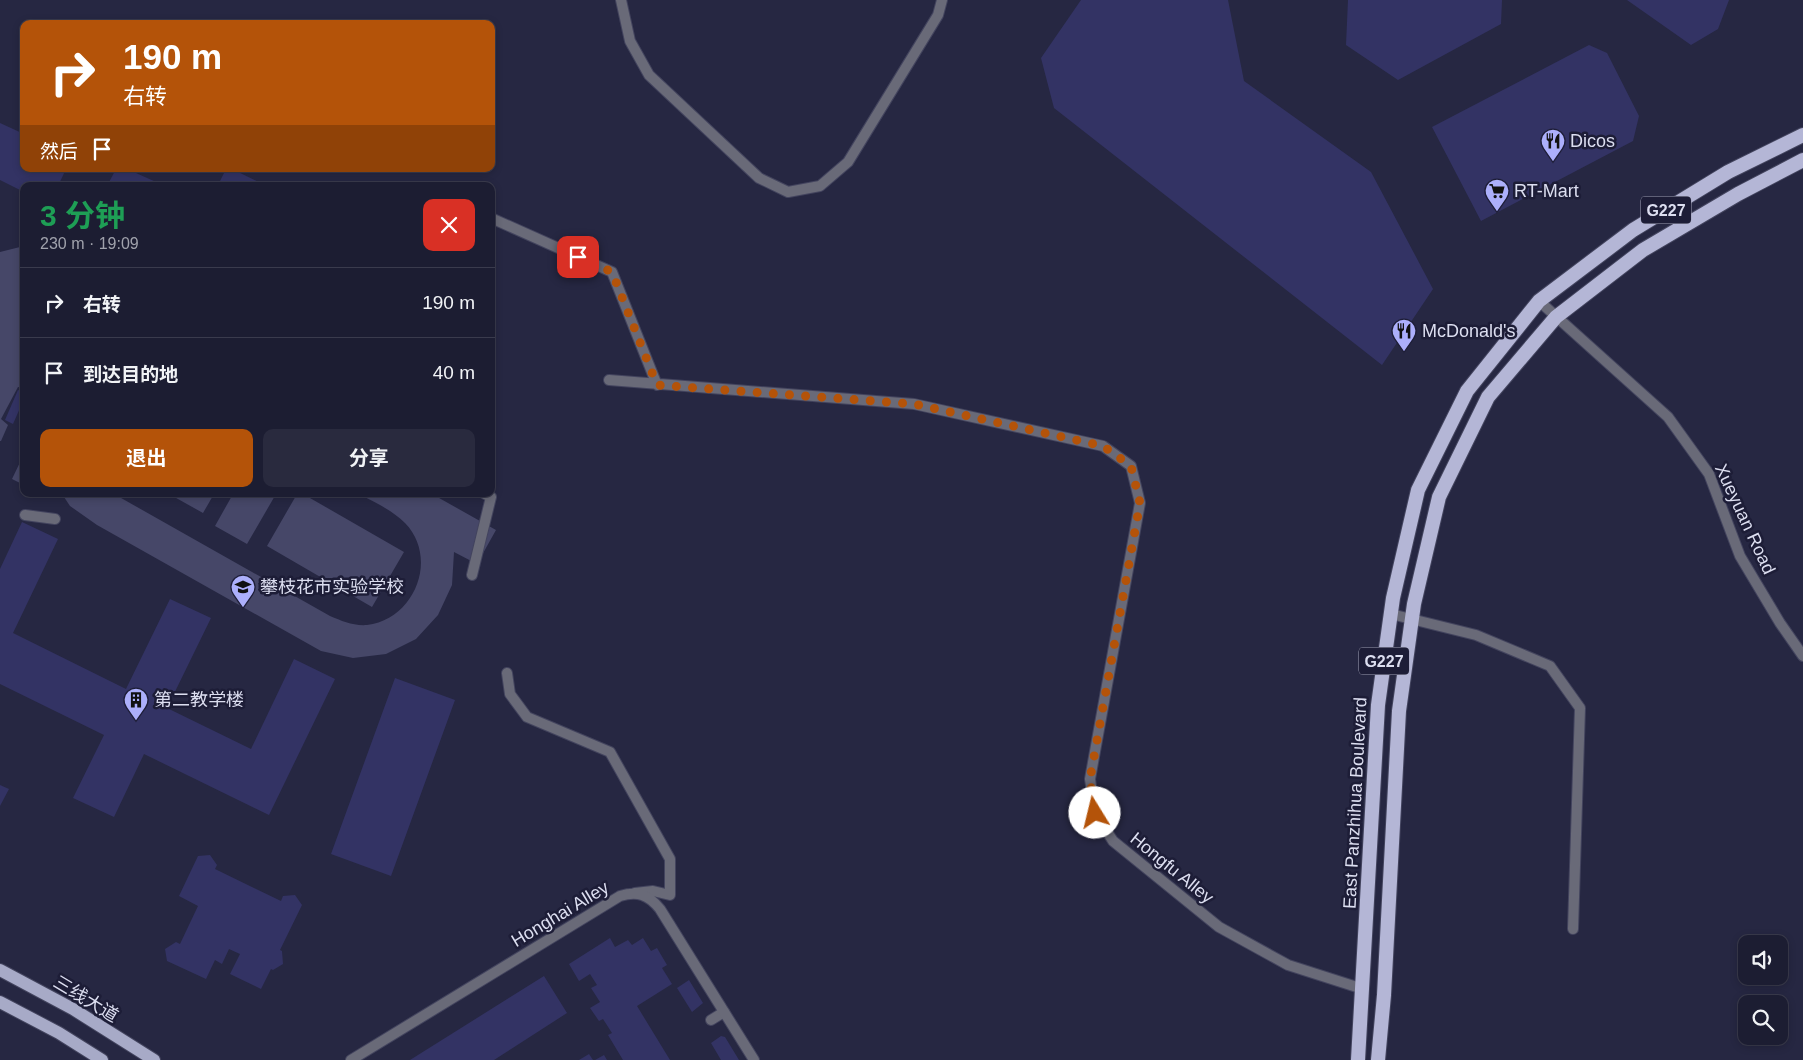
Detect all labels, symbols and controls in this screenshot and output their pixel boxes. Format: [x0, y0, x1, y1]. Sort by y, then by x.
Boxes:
text: 190 m [123, 37, 222, 76]
icon: right [40, 40, 105, 105]
text: 右转 [123, 84, 167, 109]
restaurant icon: Dicos [1540, 128, 1566, 162]
place label: Dicos [1570, 131, 1615, 151]
icon: arrive [88, 135, 116, 163]
text: 然后 [40, 141, 78, 162]
supermarket icon: RT-Mart [1484, 178, 1510, 212]
place label: RT-Mart [1514, 181, 1579, 201]
road number: G227 [1641, 196, 1691, 224]
text: 3 分钟 [40, 199, 125, 232]
button: close [423, 199, 475, 251]
text: 230 m · 19:09 [40, 235, 139, 252]
pin [557, 236, 599, 278]
icon: arrive [564, 243, 592, 271]
icon: right [40, 289, 68, 317]
text: 190 m [422, 292, 475, 313]
text: 右转 [83, 294, 121, 315]
restaurant icon: McDonald's [1391, 318, 1417, 352]
place label: McDonald's [1422, 321, 1515, 341]
icon: arrive [40, 359, 68, 387]
text: 40 m [433, 362, 475, 383]
text: 到达目的地 [83, 364, 178, 385]
button: 退出 [40, 429, 253, 487]
button: 分享 [263, 429, 475, 487]
street label: Xueyuan Road [1711, 461, 1779, 577]
school or university icon: 攀枝花市实验学校 [230, 574, 256, 608]
place label: 攀枝花市实验学校 [260, 577, 404, 597]
road number: G227 [1359, 648, 1409, 674]
building icon: 第二教学楼 [123, 687, 149, 721]
place label: 第二教学楼 [154, 690, 244, 710]
street label: East Panzhihua Boulevard [1339, 697, 1371, 909]
position arrow [1068, 786, 1120, 838]
street label: Hongfu Alley [1126, 828, 1218, 908]
street label: Honghai Alley [508, 877, 612, 951]
map controls [1738, 935, 1788, 1045]
button: sound [1738, 935, 1788, 985]
street label: 三线大道 [50, 972, 122, 1026]
button: search [1738, 995, 1788, 1045]

